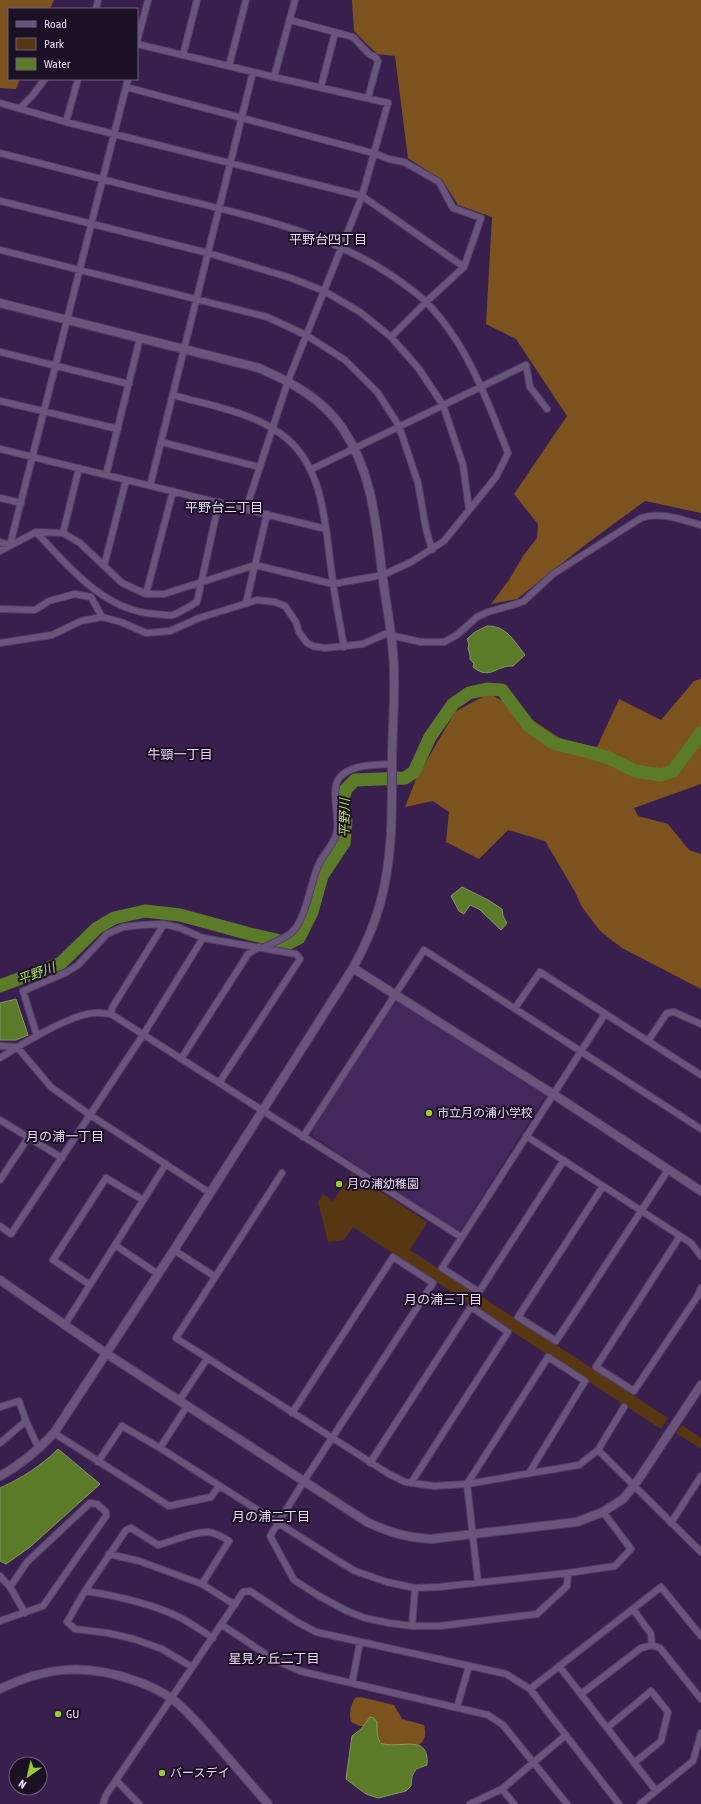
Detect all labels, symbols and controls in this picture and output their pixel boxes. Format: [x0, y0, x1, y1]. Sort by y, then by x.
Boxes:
legend [8, 8, 138, 80]
text: Road [44, 17, 67, 31]
text: Park [44, 37, 65, 51]
text: Water [44, 57, 71, 71]
district label: 平野台四丁目 [289, 232, 367, 247]
district label: 平野台三丁目 [185, 500, 263, 515]
district label: 牛頸一丁目 [147, 747, 213, 762]
water label: 平野川 [337, 796, 352, 838]
water label: 平野川 [15, 959, 59, 987]
place label: 市立月の浦小学校 [437, 1106, 533, 1120]
marker: 市立月の浦小学校 [424, 1108, 434, 1118]
district label: 月の浦一丁目 [26, 1129, 104, 1144]
place label: 月の浦幼稚園 [347, 1177, 419, 1191]
marker: 月の浦幼稚園 [334, 1179, 344, 1189]
district label: 月の浦三丁目 [404, 1292, 482, 1307]
district label: 月の浦二丁目 [232, 1509, 310, 1524]
district label: 星見ヶ丘二丁目 [228, 1651, 320, 1666]
place label: GU [66, 1707, 79, 1721]
marker: GU [53, 1709, 63, 1719]
north arrow [8, 1756, 48, 1796]
place label: バースデイ [170, 1766, 229, 1780]
marker: バースデイ [157, 1768, 167, 1778]
text: N [16, 1777, 28, 1791]

